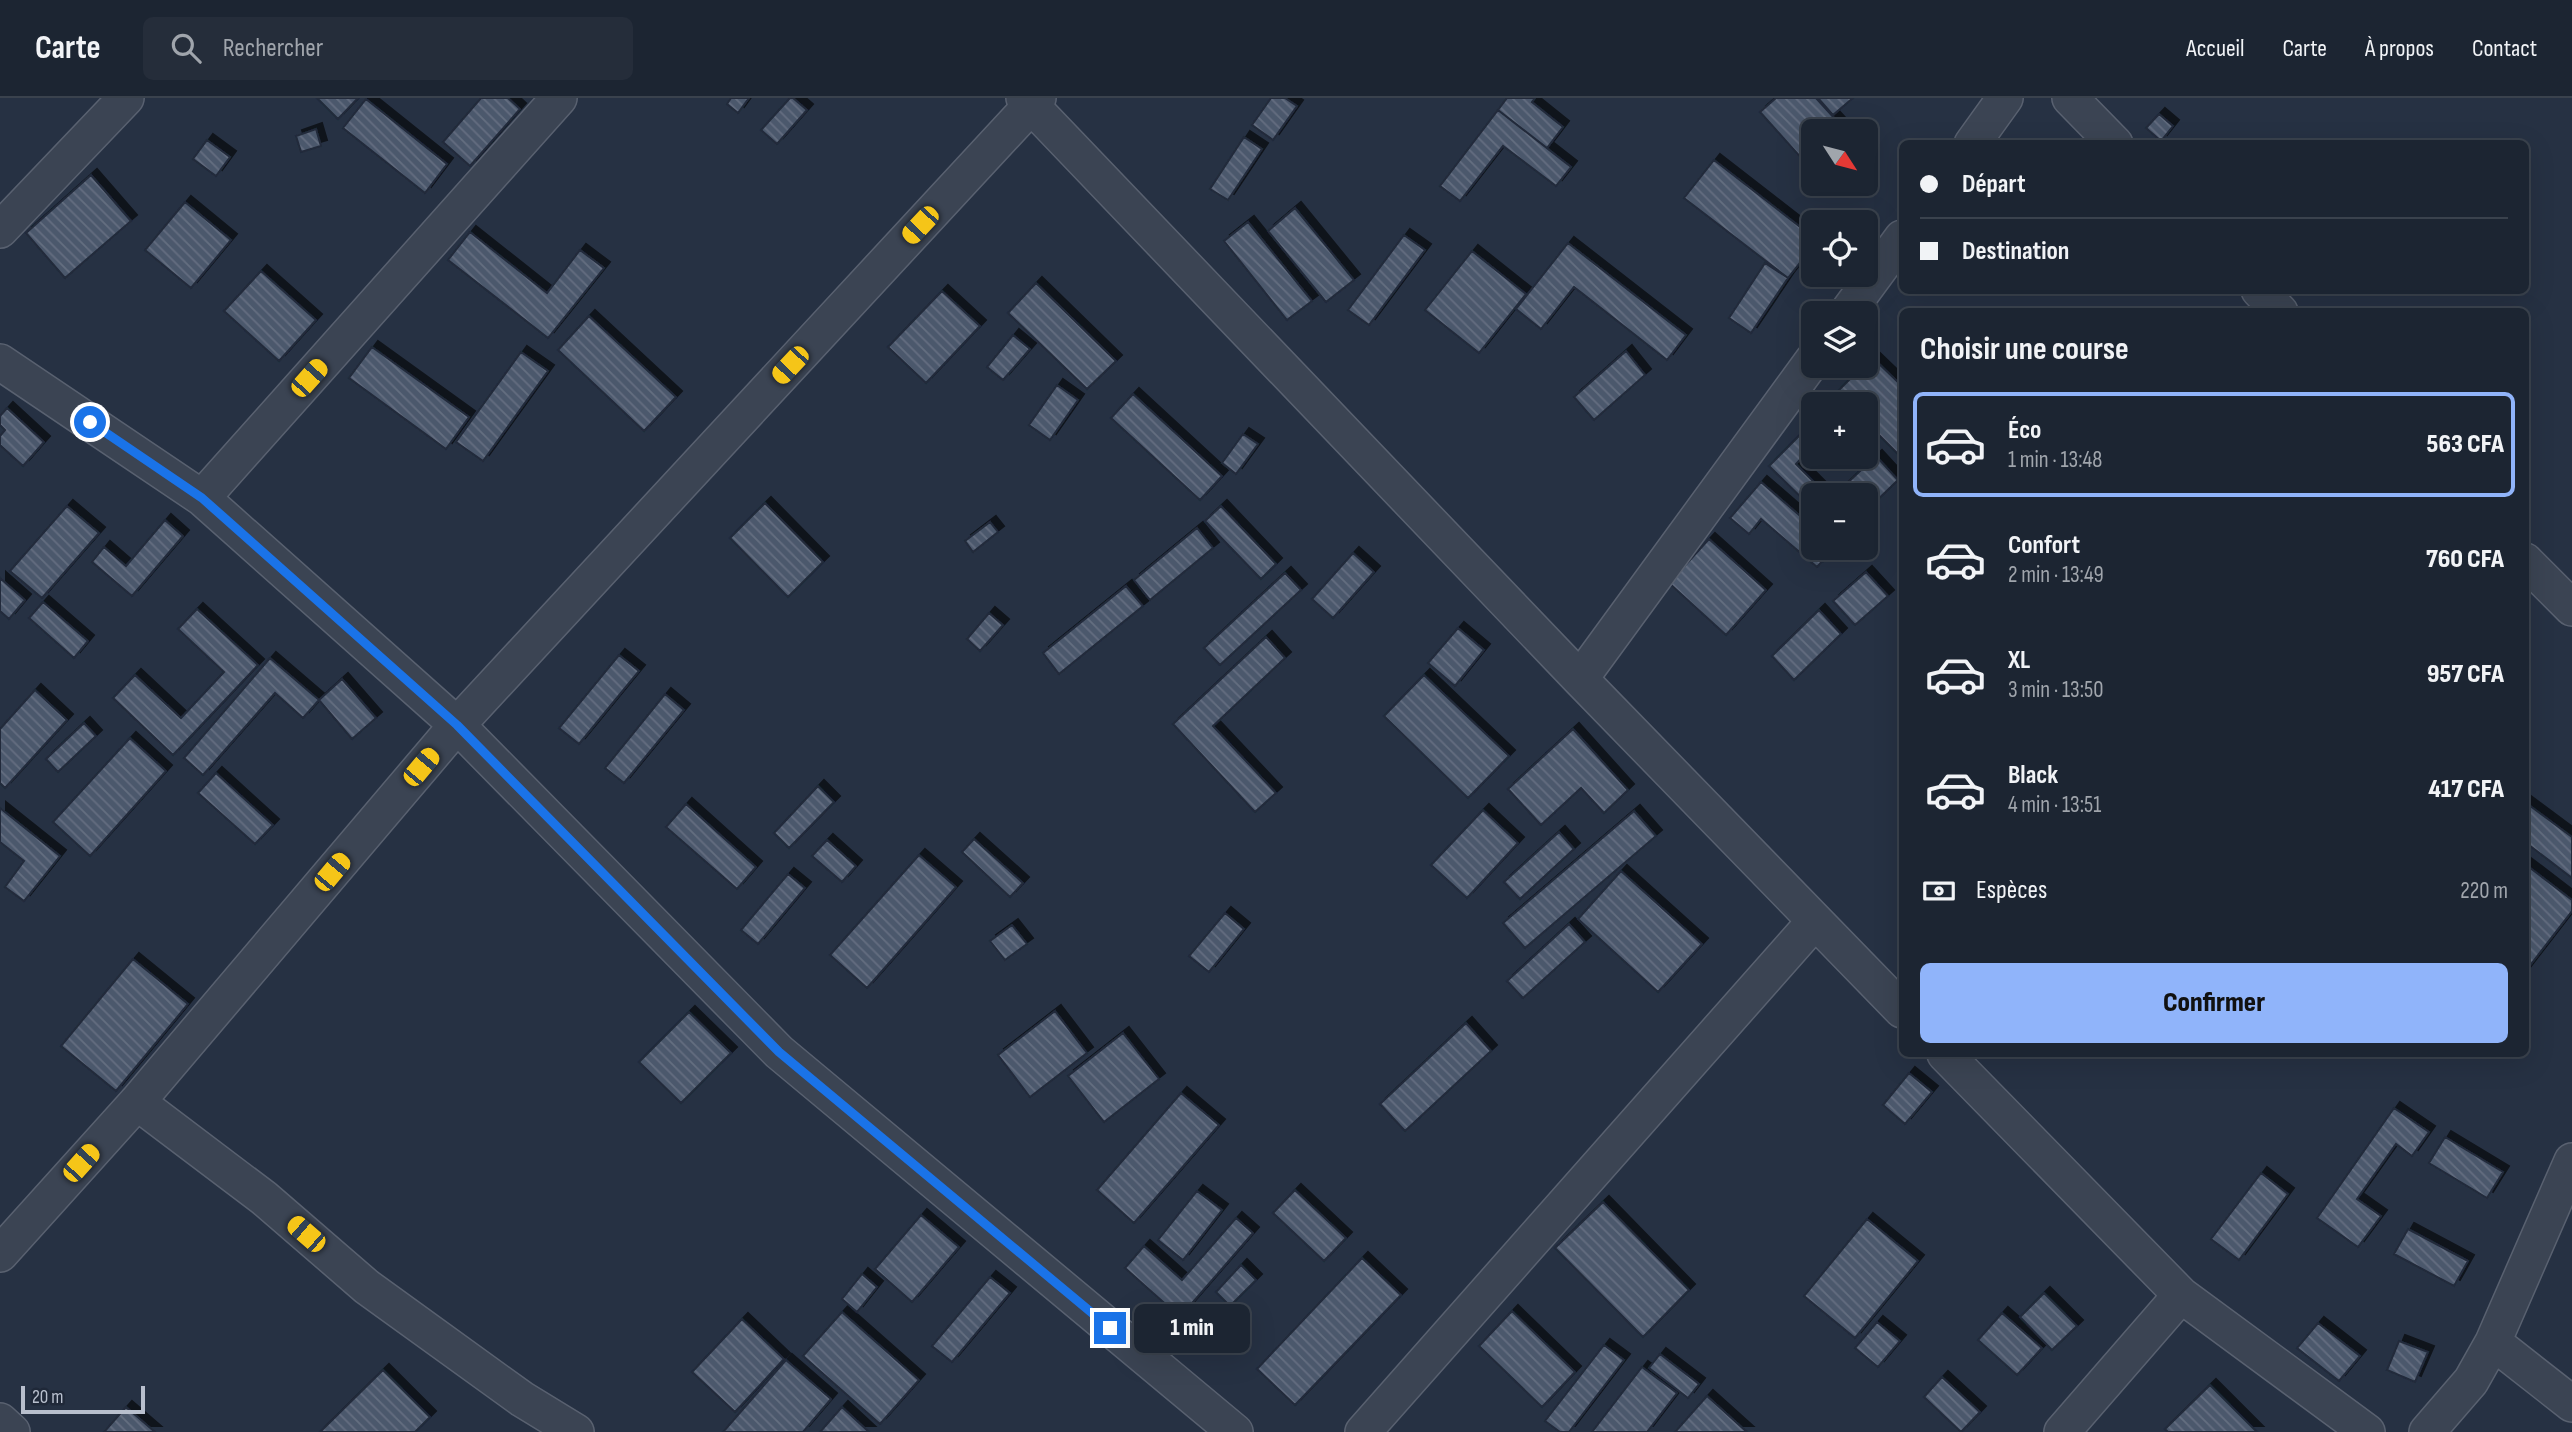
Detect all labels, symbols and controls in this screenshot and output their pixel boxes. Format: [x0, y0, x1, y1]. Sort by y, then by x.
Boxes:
search box [143, 17, 633, 80]
text: Carte [35, 28, 101, 68]
icon: search [167, 29, 205, 67]
text: Rechercher [223, 33, 323, 64]
text: Accueil [2186, 34, 2245, 63]
text: Carte [2283, 34, 2327, 63]
text: À propos [2365, 34, 2434, 63]
text: Contact [2472, 34, 2537, 63]
north arrow [1801, 119, 1878, 196]
map controls [1801, 119, 1878, 560]
text: Départ [1962, 169, 2025, 200]
car [898, 202, 943, 248]
button: locate [1801, 210, 1878, 287]
text: Destination [1962, 236, 2069, 267]
button: layers [1801, 301, 1878, 378]
text: Choisir une course [1920, 330, 2129, 369]
car [768, 342, 813, 388]
car [288, 355, 331, 401]
button: + [1801, 392, 1878, 469]
route start [74, 406, 106, 438]
icon: car [1924, 413, 1987, 476]
text: Éco [2008, 415, 2041, 446]
text: 563 CFA [2427, 429, 2504, 460]
text: 1 min · 13:48 [2008, 446, 2102, 474]
button: − [1801, 483, 1878, 560]
icon: car [1924, 528, 1987, 591]
text: Confort [2008, 530, 2080, 561]
text: 760 CFA [2426, 544, 2504, 575]
text: 2 min · 13:49 [2008, 561, 2104, 589]
icon: car [1924, 643, 1987, 706]
text: XL [2008, 645, 2030, 676]
text: 957 CFA [2427, 659, 2504, 690]
text: 3 min · 13:50 [2008, 676, 2104, 704]
car [400, 744, 443, 790]
icon: car [1924, 758, 1987, 821]
text: Black [2008, 760, 2058, 791]
text: 417 CFA [2428, 774, 2504, 805]
text: 4 min · 13:51 [2008, 791, 2101, 819]
car [311, 849, 354, 895]
icon: cash [1920, 872, 1958, 910]
text: Espèces [1976, 875, 2047, 906]
text: 220 m [2460, 877, 2508, 905]
button: Confirmer [1920, 963, 2508, 1043]
car [60, 1140, 103, 1186]
car [284, 1212, 329, 1256]
callout: 1 min [1134, 1304, 1250, 1352]
route end [1094, 1312, 1126, 1344]
text: 1 min [1170, 1314, 1214, 1342]
scale bar [21, 1383, 145, 1415]
text: 20 m [32, 1386, 64, 1409]

